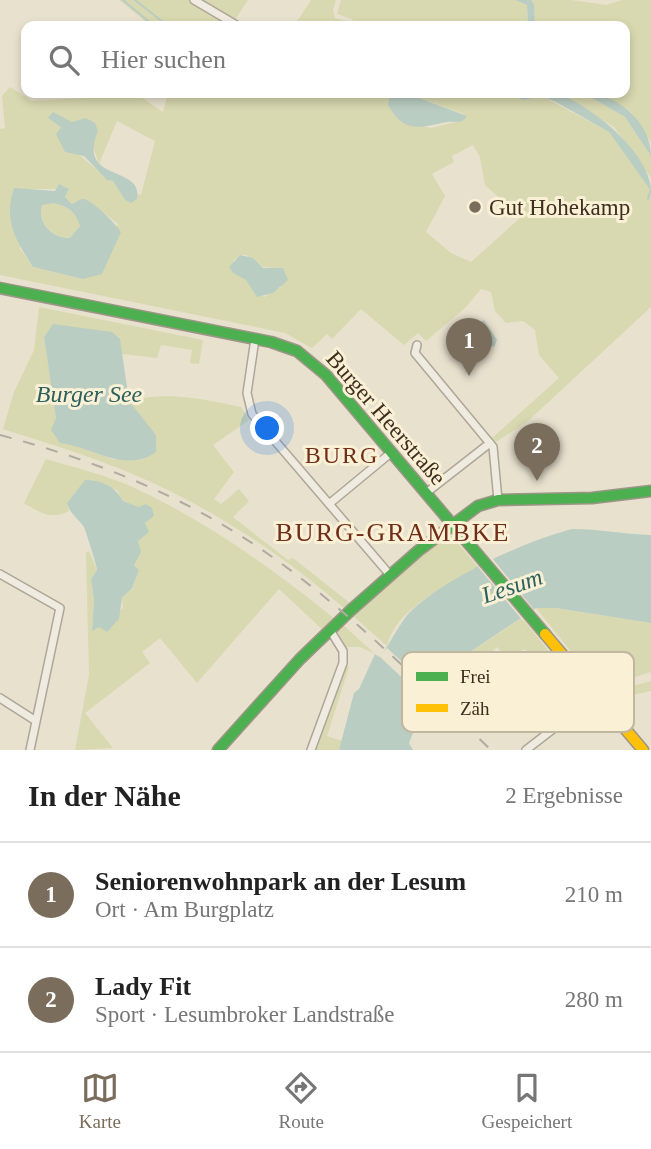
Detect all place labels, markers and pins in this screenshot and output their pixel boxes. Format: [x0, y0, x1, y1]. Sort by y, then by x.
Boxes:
place label: Gut Hohekamp [489, 195, 630, 220]
marker: Gut Hohekamp [467, 199, 483, 215]
pin: 1 [446, 318, 492, 376]
pin: 2 [514, 423, 560, 481]

